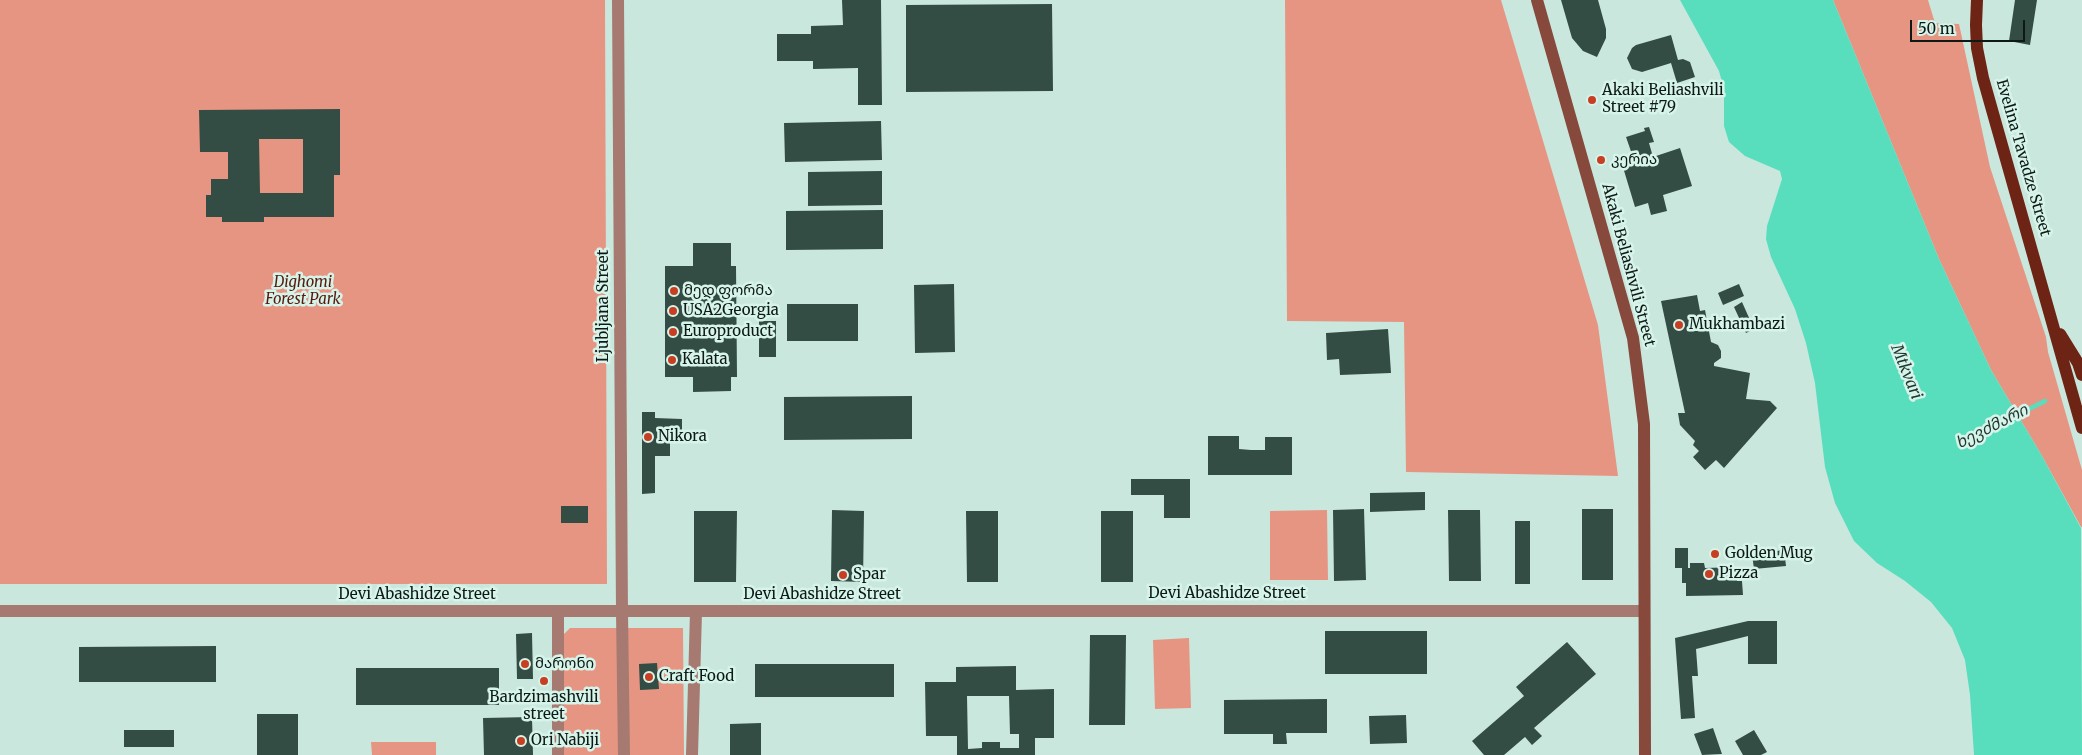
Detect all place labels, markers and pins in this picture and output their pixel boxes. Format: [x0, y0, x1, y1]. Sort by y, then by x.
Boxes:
place label: Akaki Beliashvili Street #79 [1602, 82, 1724, 117]
marker: Akaki Beliashvili Street #79 [1586, 94, 1598, 106]
place label: კერია [1611, 151, 1657, 169]
marker: კერია [1595, 154, 1607, 166]
place label: მედ ფორმა [684, 282, 773, 300]
marker: მედ ფორმა [668, 285, 680, 297]
place label: USA2Georgia [683, 302, 779, 320]
marker: USA2Georgia [667, 305, 679, 317]
place label: Mukhambazi [1689, 316, 1785, 334]
marker: Mukhambazi [1673, 319, 1685, 331]
place label: Europroduct [683, 323, 773, 341]
marker: Europroduct [667, 326, 679, 338]
place label: Kalata [682, 351, 727, 369]
marker: Kalata [666, 354, 678, 366]
place label: Nikora [658, 428, 707, 446]
marker: Nikora [642, 431, 654, 443]
place label: Golden Mug [1725, 545, 1813, 563]
marker: Golden Mug [1709, 548, 1721, 560]
place label: Pizza [1719, 565, 1758, 583]
place label: Spar [853, 566, 886, 584]
marker: Pizza [1703, 568, 1715, 580]
marker: Spar [837, 569, 849, 581]
place label: მარონი [535, 655, 594, 673]
marker: მარონი [519, 658, 531, 670]
place label: Craft Food [659, 668, 734, 686]
marker: Craft Food [643, 671, 655, 683]
marker: Bardzimashvili street [538, 675, 550, 687]
place label: Bardzimashvili street [489, 689, 599, 724]
place label: Ori Nabiji [531, 732, 599, 750]
marker: Ori Nabiji [515, 735, 527, 747]

